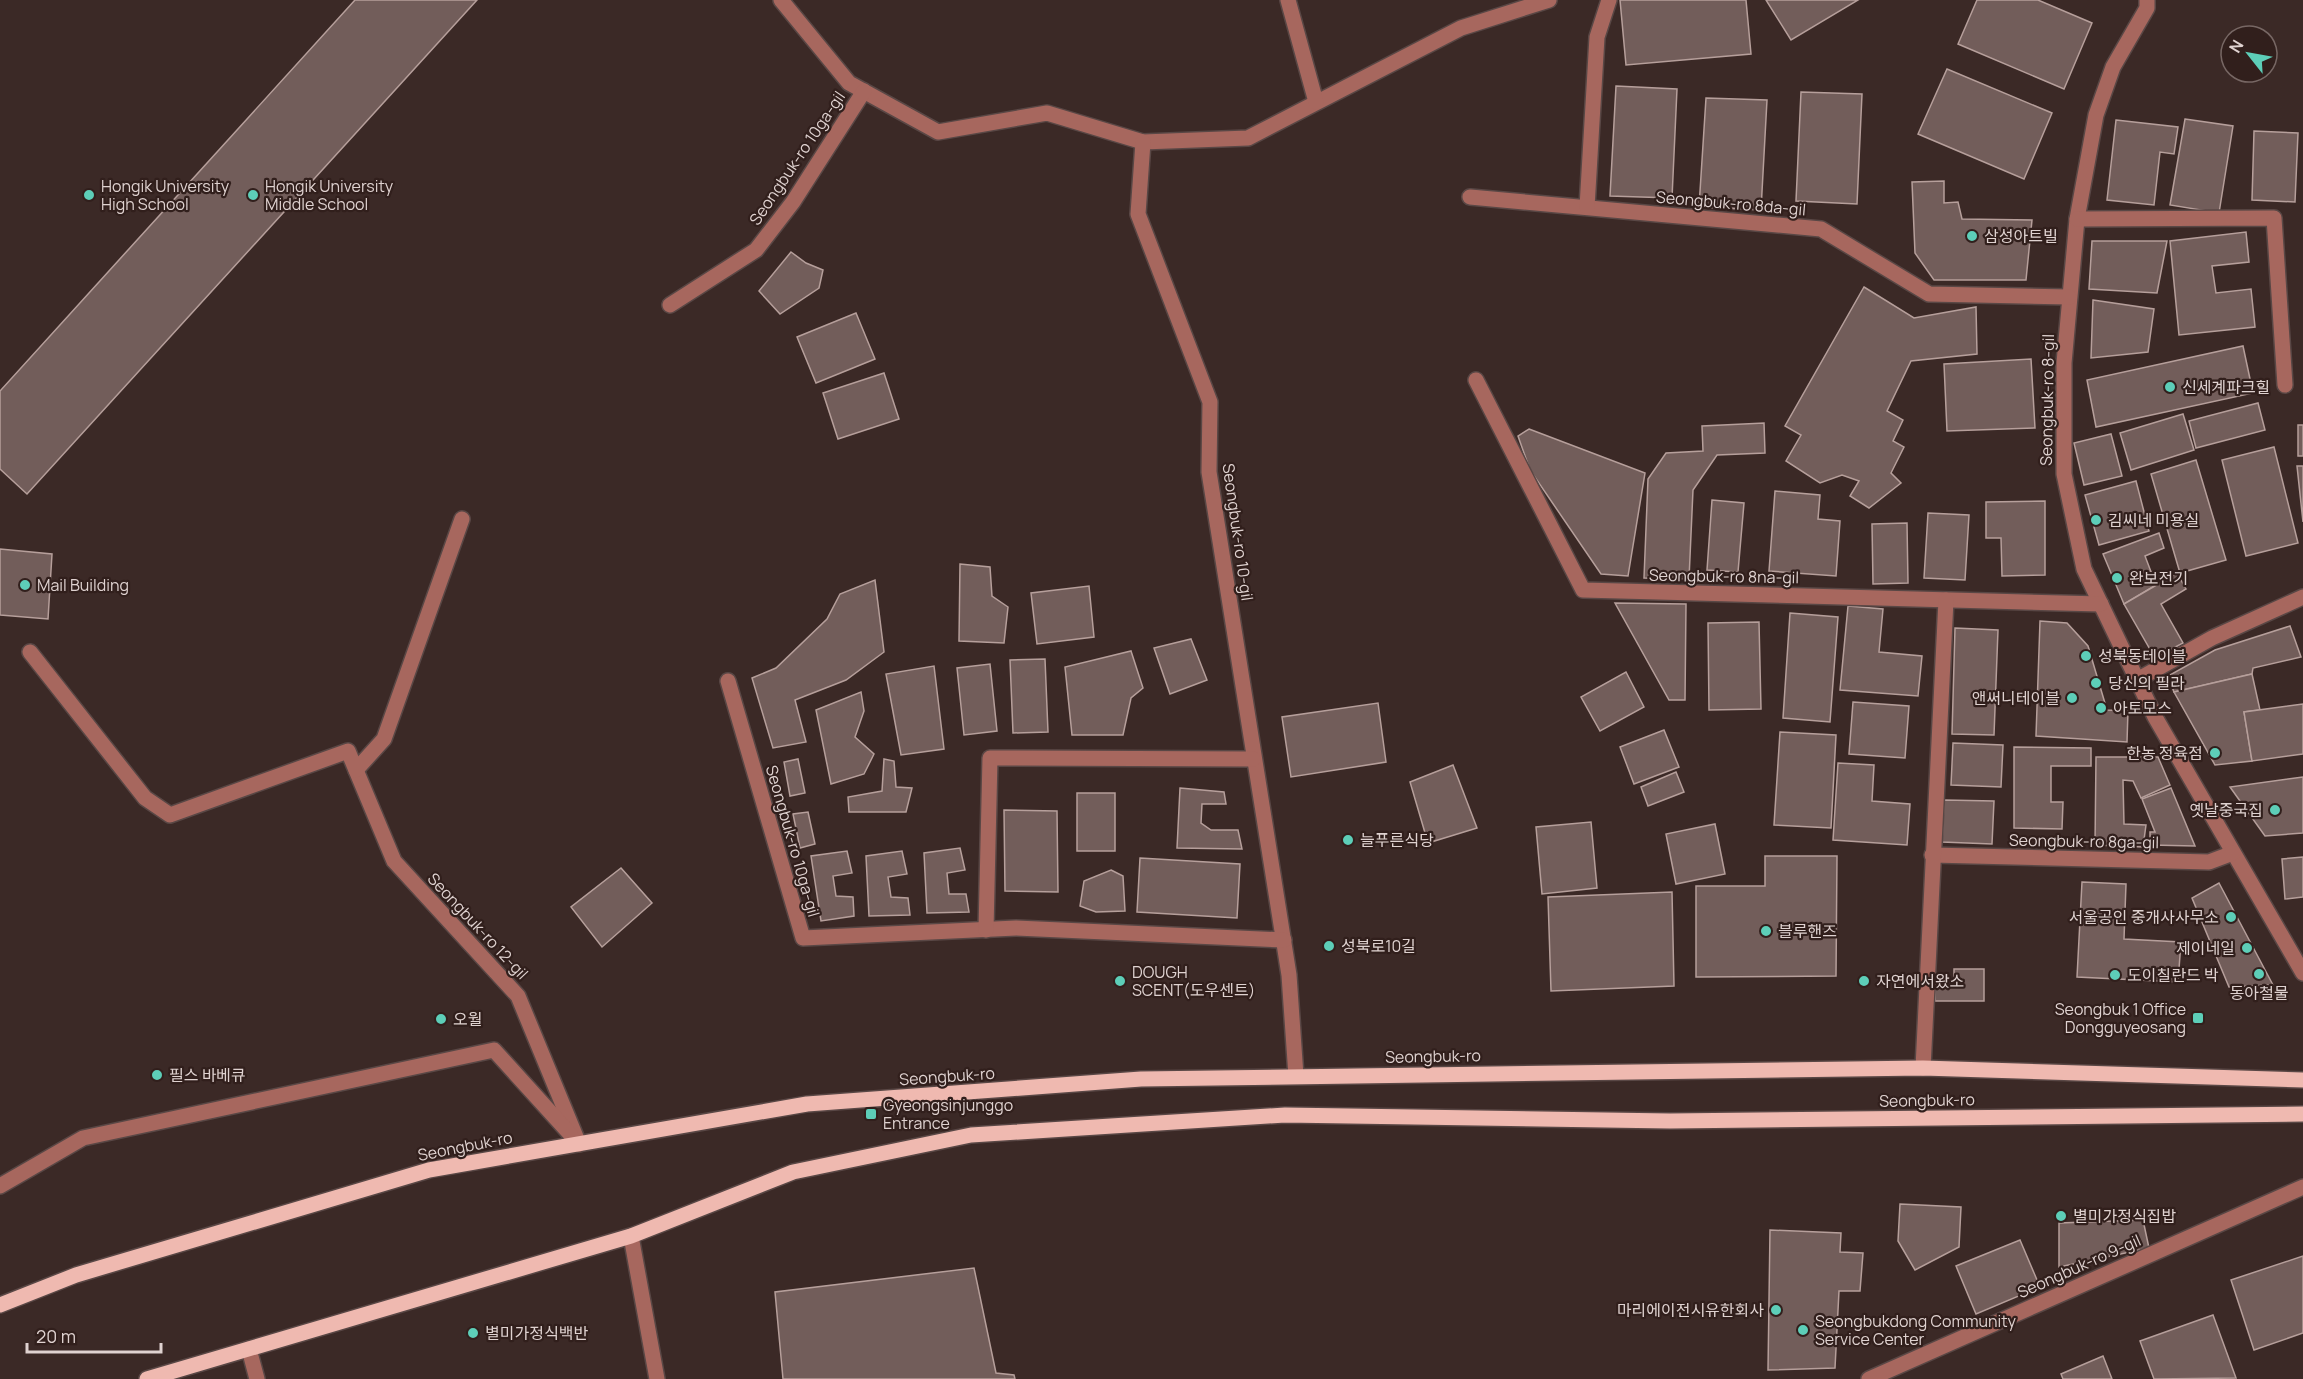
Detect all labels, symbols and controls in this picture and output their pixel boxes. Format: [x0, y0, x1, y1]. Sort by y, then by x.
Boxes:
north arrow [2219, 24, 2279, 84]
text: N [2224, 36, 2249, 57]
street label: Seongbuk-ro 10ga-gil [744, 87, 850, 229]
place label: Hongik University High School [101, 175, 230, 215]
place label: Hongik University Middle School [265, 175, 394, 215]
street label: Seongbuk-ro 8da-gil [1655, 185, 1807, 221]
marker: Hongik University High School [82, 188, 96, 202]
marker: Hongik University Middle School [246, 188, 260, 202]
place label: 삼성아트빌 [1984, 225, 2058, 247]
marker: 삼성아트빌 [1965, 229, 1979, 243]
street label: Seongbuk-ro 8-gil [2035, 334, 2059, 466]
place label: 신세계파크힐 [2182, 376, 2270, 398]
marker: 신세계파크힐 [2163, 380, 2177, 394]
street label: Seongbuk-ro 10-gil [1217, 462, 1259, 602]
place label: 김씨네 미용실 [2108, 509, 2200, 531]
marker: 김씨네 미용실 [2089, 513, 2103, 527]
street label: Seongbuk-ro 8na-gil [1649, 564, 1799, 588]
place label: 완보전기 [2129, 567, 2188, 589]
marker: 완보전기 [2110, 571, 2124, 585]
place label: Mail Building [37, 574, 129, 596]
marker: Mail Building [18, 578, 32, 592]
place label: 성북동테이블 [2098, 645, 2186, 667]
marker: 성북동테이블 [2079, 649, 2093, 663]
place label: 당신의 필라 [2108, 672, 2185, 694]
marker: 당신의 필라 [2089, 676, 2103, 690]
place label: 앤써니테이블 [1972, 687, 2060, 709]
marker: 앤써니테이블 [2065, 691, 2079, 705]
place label: 아토모스 [2113, 697, 2172, 719]
marker: 아토모스 [2094, 701, 2108, 715]
place label: 한농 정육점 [2126, 742, 2203, 764]
marker: 한농 정육점 [2208, 746, 2222, 760]
street label: Seongbuk-ro 10ga-gil [761, 762, 825, 920]
place label: 옛날중국집 [2189, 799, 2263, 821]
marker: 옛날중국집 [2268, 803, 2282, 817]
place label: 늘푸른식당 [1360, 829, 1434, 851]
street label: Seongbuk-ro 8ga-gil [2009, 829, 2159, 853]
marker: 늘푸른식당 [1341, 833, 1355, 847]
street label: Seongbuk-ro 12-gil [423, 868, 533, 984]
place label: 서울공인 중개사사무소 [2069, 906, 2219, 928]
marker: 서울공인 중개사사무소 [2224, 910, 2238, 924]
place label: 블루핸즈 [1778, 920, 1837, 942]
marker: 블루핸즈 [1759, 924, 1773, 938]
place label: 성북로10길 [1341, 935, 1416, 957]
place label: 제이네일 [2176, 937, 2235, 959]
marker: 성북로10길 [1322, 939, 1336, 953]
marker: 제이네일 [2240, 941, 2254, 955]
place label: DOUGH SCENT(도우센트) [1132, 961, 1255, 1001]
place label: 도이칠란드 박 [2127, 964, 2219, 986]
marker: 동아철물 [2252, 967, 2266, 981]
marker: 도이칠란드 박 [2108, 968, 2122, 982]
place label: 자연에서왔소 [1876, 970, 1964, 992]
marker: DOUGH SCENT(도우센트) [1113, 974, 1127, 988]
marker: 자연에서왔소 [1857, 974, 1871, 988]
place label: 동아철물 [2230, 982, 2288, 1004]
place label: Seongbuk 1 Office Dongguyeosang [2055, 998, 2186, 1038]
place label: 오월 [453, 1008, 482, 1030]
marker: Seongbuk 1 Office Dongguyeosang [2191, 1011, 2205, 1025]
marker: 오월 [434, 1012, 448, 1026]
street label: Seongbuk-ro [1385, 1044, 1481, 1068]
street label: Seongbuk-ro [898, 1062, 996, 1090]
place label: 필스 바베큐 [169, 1064, 246, 1086]
marker: 필스 바베큐 [150, 1068, 164, 1082]
street label: Seongbuk-ro [1879, 1088, 1975, 1112]
place label: Gyeongsinjunggo Entrance [883, 1094, 1013, 1134]
marker: Gyeongsinjunggo Entrance [864, 1107, 878, 1121]
street label: Seongbuk-ro [416, 1126, 514, 1166]
place label: 별미가정식집밥 [2073, 1205, 2176, 1227]
marker: 별미가정식집밥 [2054, 1209, 2068, 1223]
street label: Seongbuk-ro 9-gil [2014, 1229, 2144, 1303]
place label: 마리에이전시유한회사 [1617, 1299, 1764, 1321]
marker: 마리에이전시유한회사 [1769, 1303, 1783, 1317]
place label: Seongbukdong Community Service Center [1815, 1310, 2016, 1350]
scale bar [27, 1316, 160, 1354]
place label: 별미가정식백반 [485, 1322, 588, 1344]
marker: Seongbukdong Community Service Center [1796, 1323, 1810, 1337]
text: 20 m [36, 1324, 76, 1348]
marker: 별미가정식백반 [466, 1326, 480, 1340]

